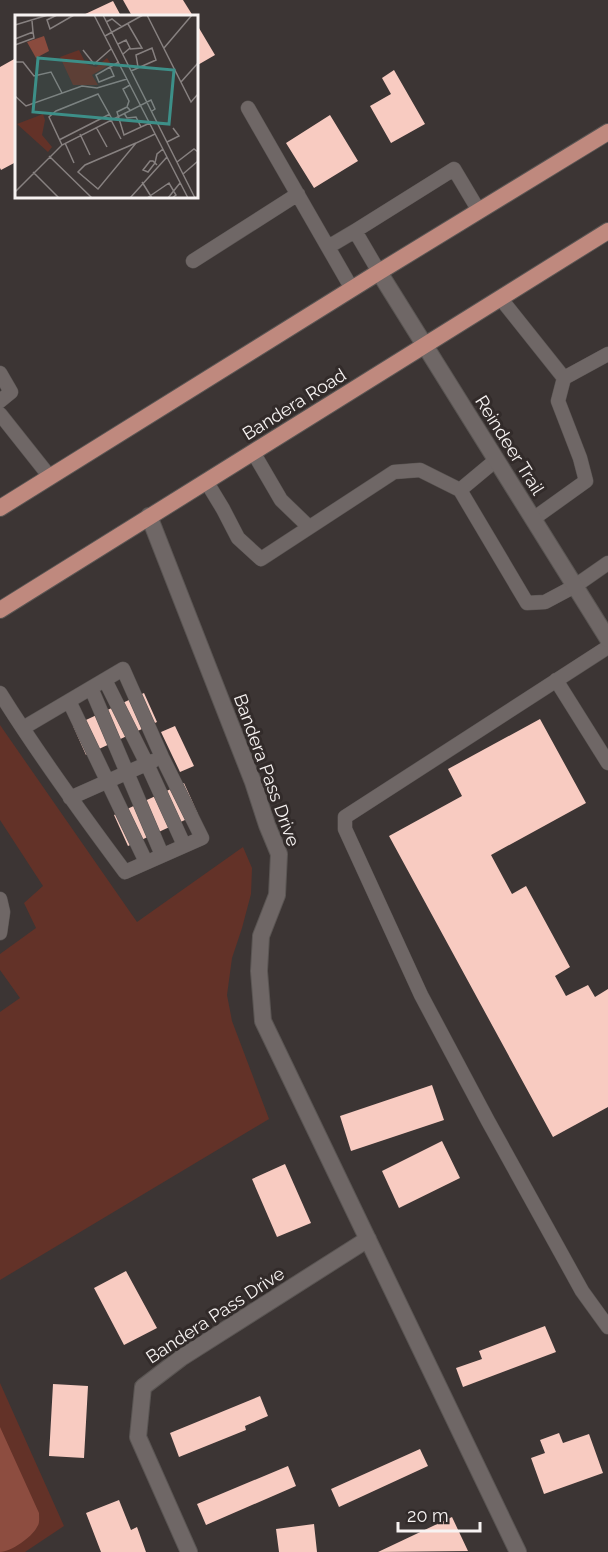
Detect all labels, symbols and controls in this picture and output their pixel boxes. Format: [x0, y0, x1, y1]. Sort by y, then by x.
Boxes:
inset map [15, 15, 198, 198]
street label: Bandera Road [238, 364, 350, 444]
street label: Reindeer Trail [471, 392, 549, 499]
street label: Bandera Pass Drive [230, 691, 304, 849]
street label: Bandera Pass Drive [142, 1262, 288, 1368]
scale bar [398, 1495, 480, 1533]
text: 20 m [407, 1505, 449, 1526]

